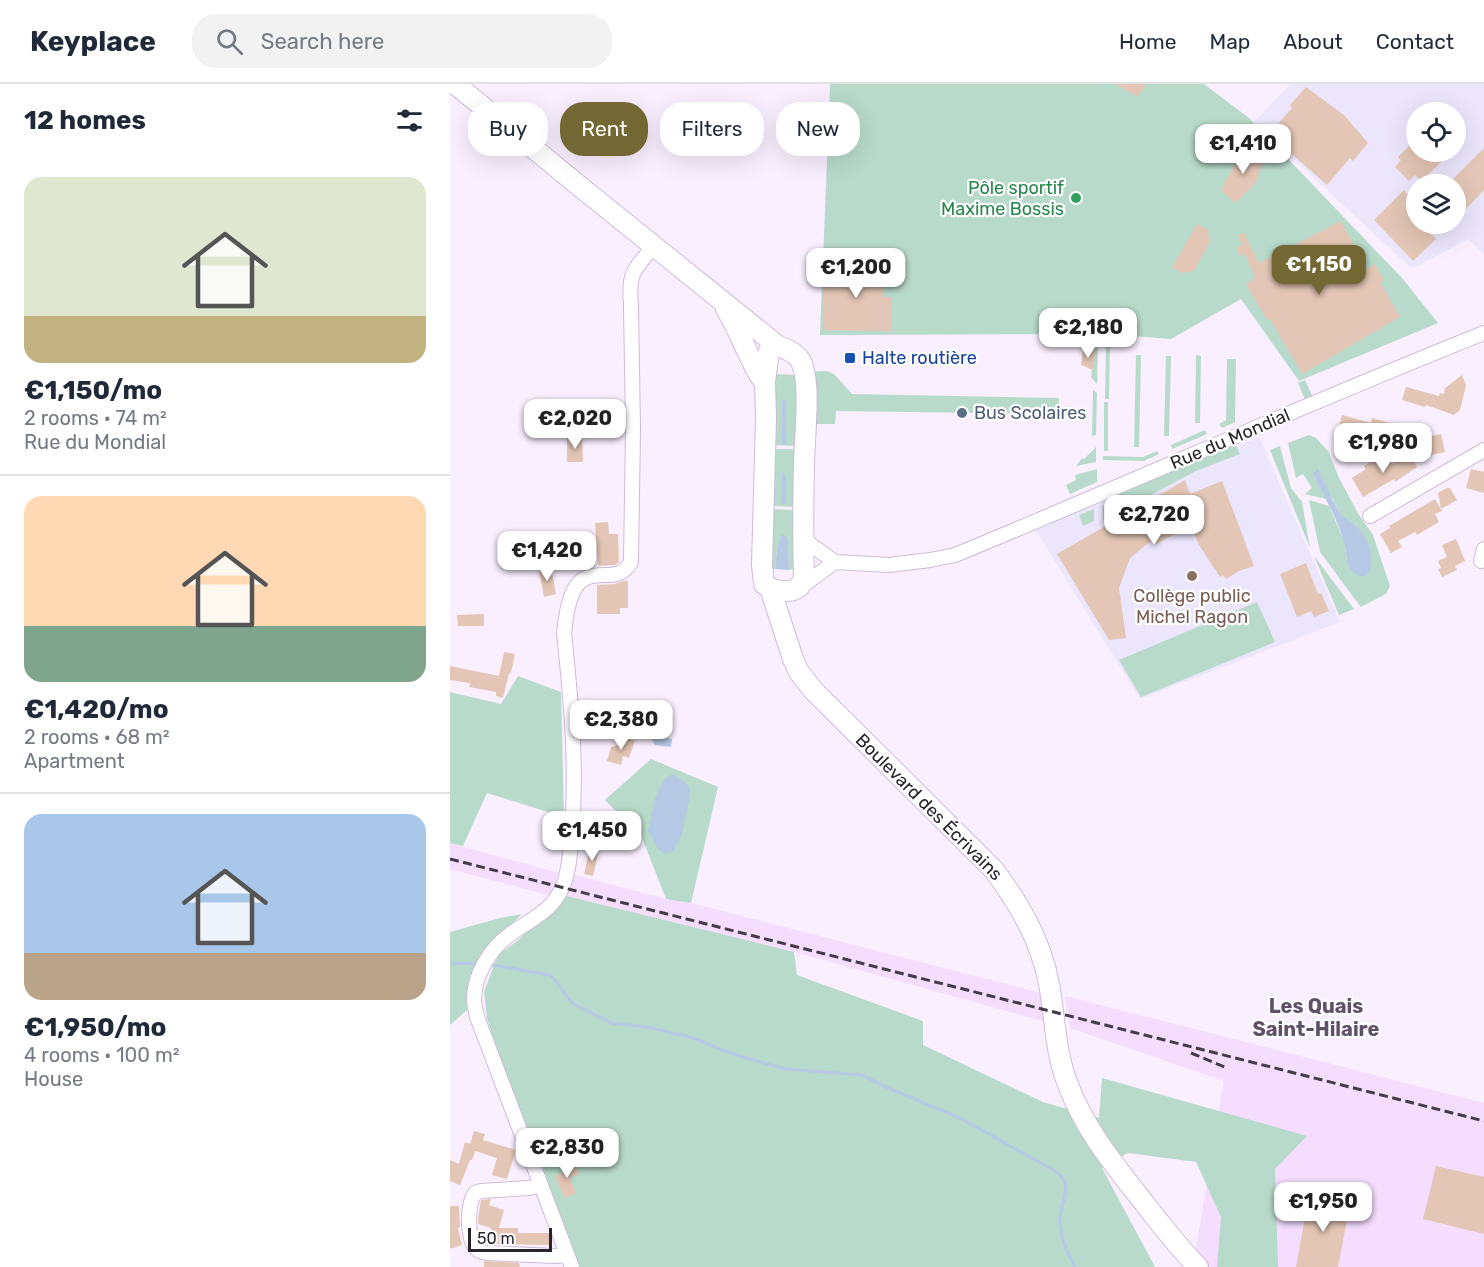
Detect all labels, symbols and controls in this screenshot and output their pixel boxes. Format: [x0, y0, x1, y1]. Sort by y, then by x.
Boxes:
search box [192, 14, 612, 68]
text: Keyplace [30, 25, 156, 58]
icon: search [213, 25, 246, 58]
text: Search here [261, 28, 384, 55]
text: Home [1119, 29, 1176, 54]
text: Map [1209, 29, 1250, 54]
text: About [1283, 29, 1343, 54]
text: Contact [1376, 29, 1454, 54]
chip: Buy [468, 102, 548, 156]
chip: Rent [560, 102, 648, 156]
chip: Filters [660, 102, 764, 156]
chip: New [776, 102, 860, 156]
map controls [1406, 102, 1466, 234]
button: locate [1406, 102, 1466, 162]
icon: filters [393, 104, 426, 137]
text: 12 homes [24, 105, 146, 136]
pin: €1,410 [1194, 124, 1292, 175]
text: €1,410 [1209, 131, 1277, 155]
button: layers [1406, 174, 1466, 234]
place label: Pôle sportif Maxime Bossis [941, 177, 1064, 220]
marker: Pôle sportif Maxime Bossis [1069, 191, 1083, 205]
icon: home [171, 216, 279, 324]
pin: €1,150 [1270, 245, 1368, 296]
pin: €1,200 [807, 248, 905, 299]
text: €1,150 [1286, 252, 1352, 276]
text: €1,200 [820, 255, 892, 279]
pin: €2,180 [1039, 308, 1137, 359]
text: €2,180 [1053, 315, 1123, 339]
place label: Halte routière [862, 347, 977, 369]
marker: Halte routière [843, 351, 857, 365]
text: €1,150/mo [24, 375, 162, 406]
pin: €2,020 [526, 399, 624, 450]
place label: Bus Scolaires [974, 402, 1087, 424]
street label: Rue du Mondial [1167, 404, 1293, 474]
text: 2 rooms · 74 m² [24, 406, 167, 430]
text: €2,020 [538, 406, 612, 430]
marker: Bus Scolaires [955, 406, 969, 420]
pin: €1,980 [1334, 423, 1432, 474]
text: Rue du Mondial [24, 430, 166, 454]
text: €1,980 [1348, 430, 1418, 454]
pin: €2,720 [1105, 495, 1203, 546]
text: €2,720 [1118, 502, 1190, 526]
pin: €1,420 [498, 531, 596, 582]
icon: home [171, 535, 279, 643]
text: €1,420 [511, 538, 583, 562]
marker: Collège public Michel Ragon [1185, 569, 1199, 583]
place label: Collège public Michel Ragon [1133, 585, 1251, 628]
text: €1,420/mo [24, 694, 169, 725]
pin: €2,380 [572, 700, 670, 751]
text: €2,380 [584, 707, 658, 731]
text: 2 rooms · 68 m² [24, 725, 170, 749]
street label: Boulevard des Écrivains [851, 729, 1007, 885]
text: Apartment [24, 749, 125, 773]
pin: €1,450 [543, 811, 641, 862]
text: €1,450 [556, 818, 628, 842]
icon: home [171, 853, 279, 961]
district label: Les Quais Saint-Hilaire [1253, 994, 1380, 1041]
text: €1,950/mo [24, 1012, 166, 1043]
text: 4 rooms · 100 m² [24, 1043, 180, 1067]
text: House [24, 1067, 83, 1091]
pin: €2,830 [518, 1128, 616, 1179]
text: €2,830 [530, 1135, 604, 1159]
pin: €1,950 [1274, 1182, 1372, 1233]
text: €1,950 [1288, 1189, 1358, 1213]
scale bar [468, 1225, 552, 1252]
text: 50 m [477, 1229, 515, 1248]

